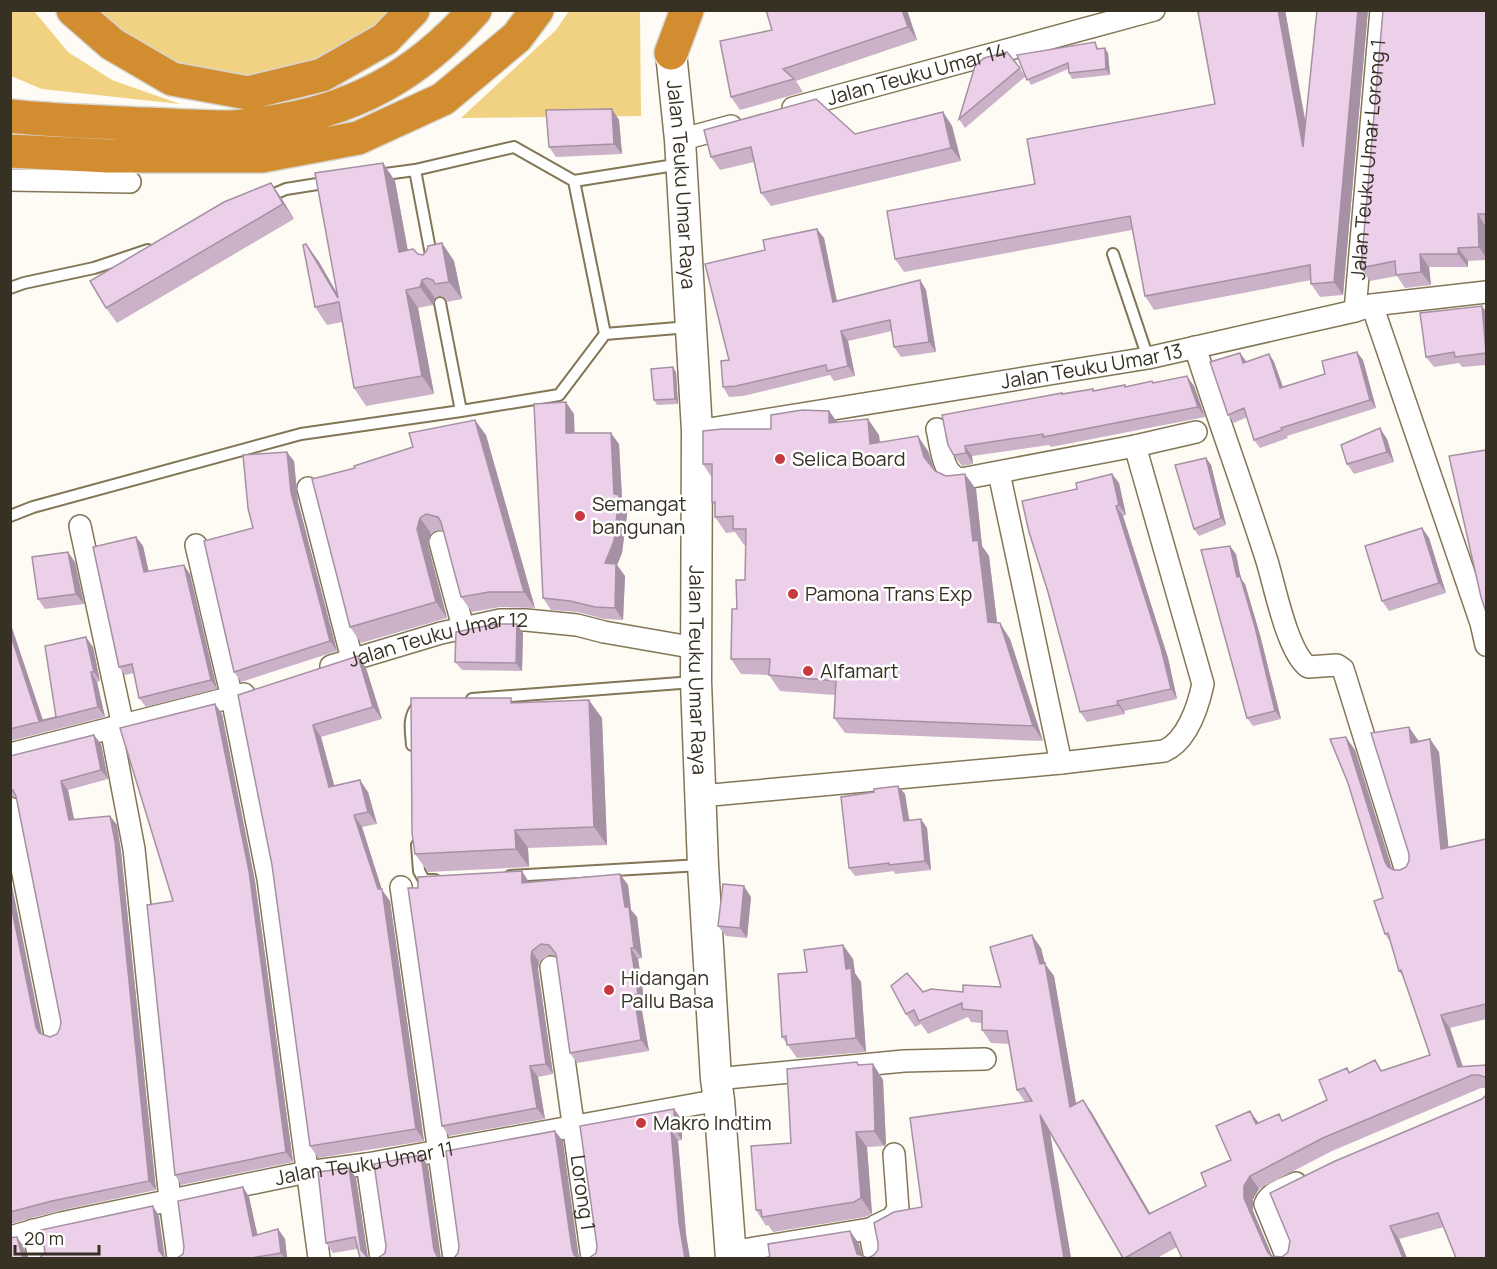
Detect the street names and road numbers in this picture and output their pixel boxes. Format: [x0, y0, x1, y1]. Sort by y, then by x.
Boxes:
street label: Jalan Teuku Umar 14 [824, 37, 1009, 111]
street label: Jalan Teuku Umar Lorong 1 [1344, 38, 1391, 281]
street label: Jalan Teuku Umar Raya [661, 79, 703, 290]
street label: Jalan Teuku Umar 13 [999, 337, 1185, 395]
street label: Jalan Teuku Umar Raya [683, 565, 714, 775]
street label: Jalan Teuku Umar 12 [345, 606, 528, 673]
street label: Jalan Teuku Umar 11 [272, 1135, 456, 1191]
street label: Lorong 1 [565, 1153, 602, 1232]

